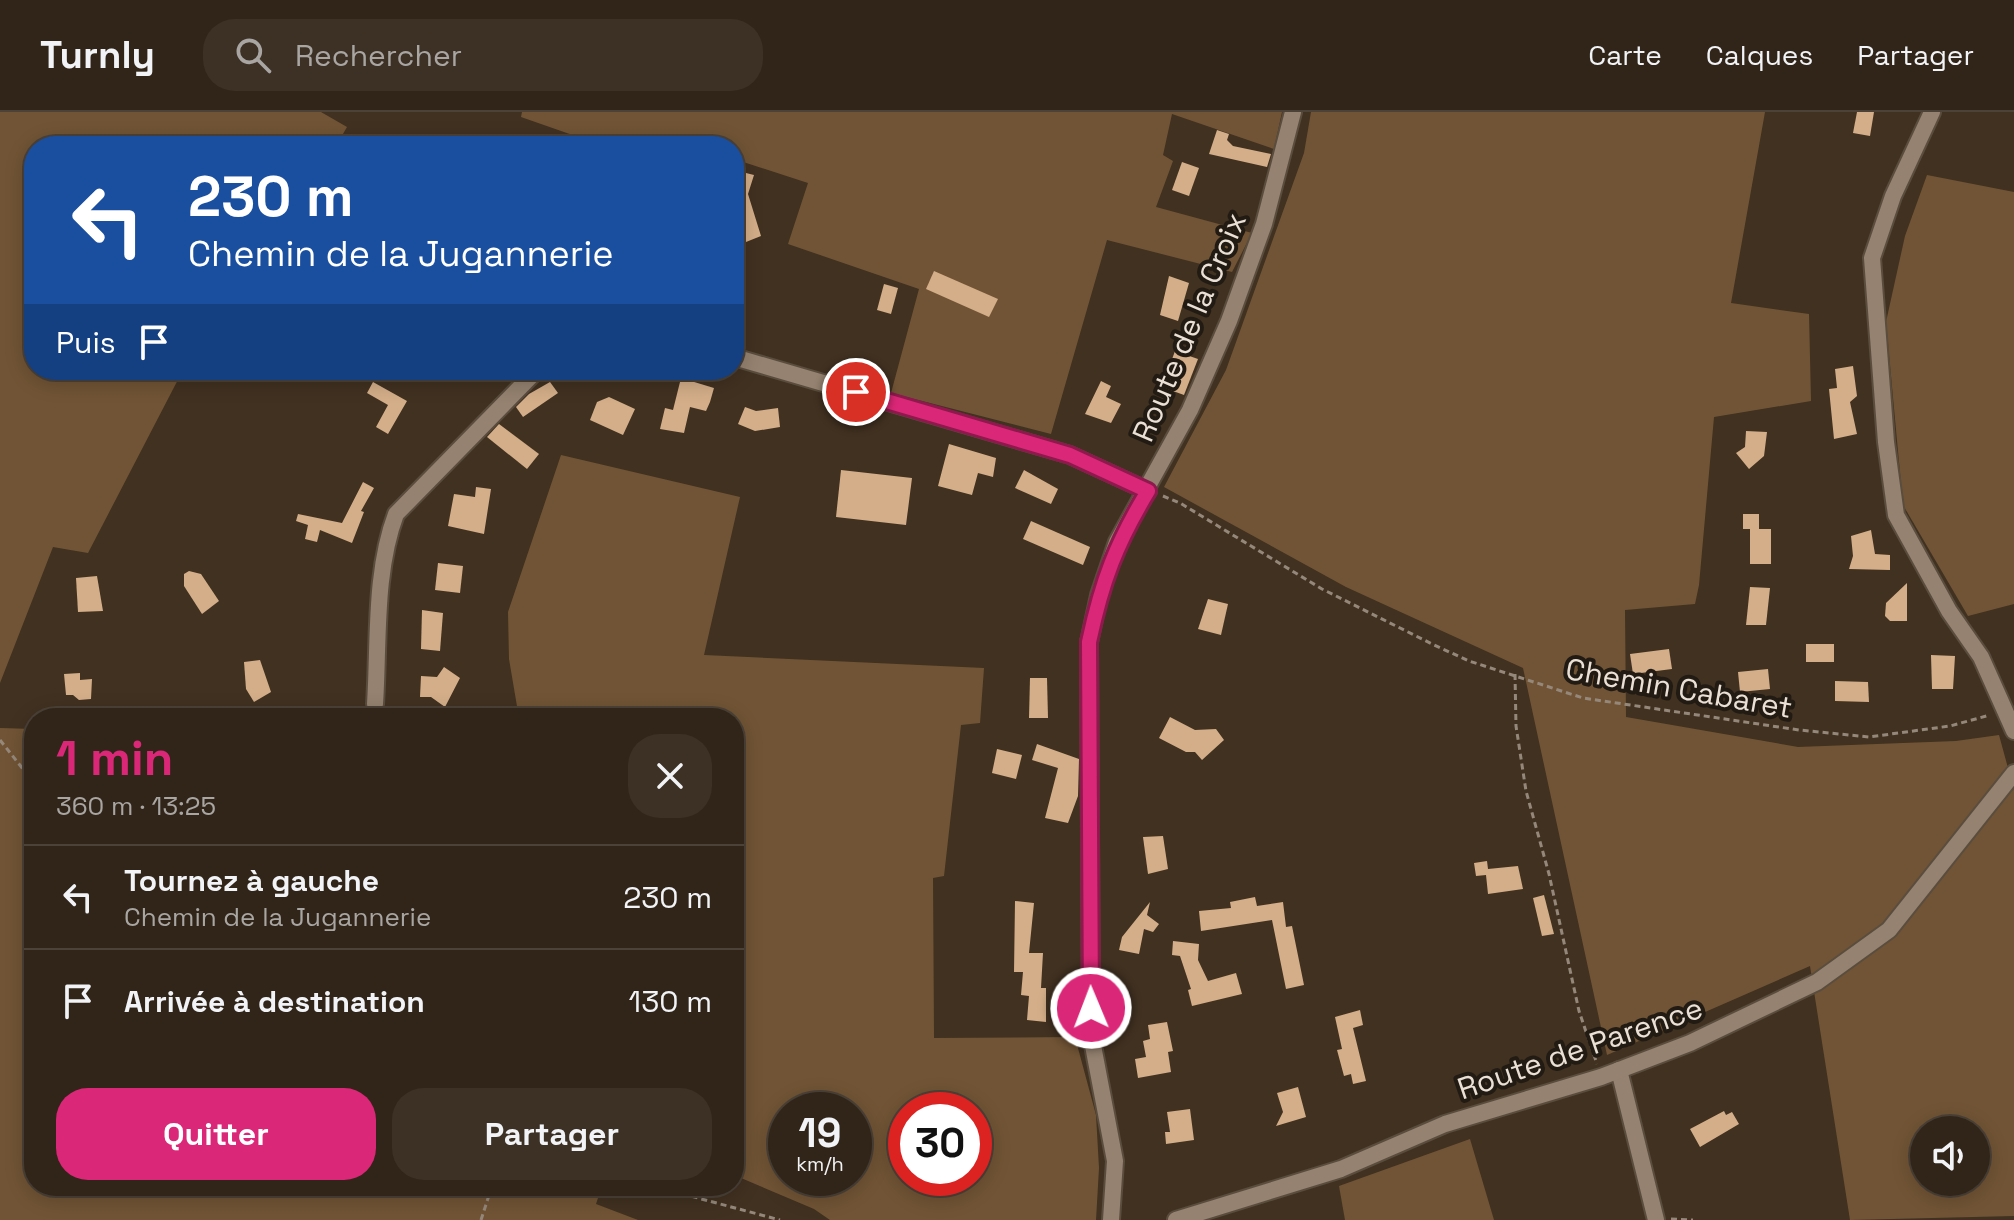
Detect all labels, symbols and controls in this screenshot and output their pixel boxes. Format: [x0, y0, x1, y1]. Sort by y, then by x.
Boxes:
search box [203, 19, 763, 91]
text: Turnly [40, 31, 155, 79]
icon: search [231, 33, 275, 77]
text: Rechercher [295, 36, 462, 75]
text: Carte [1588, 37, 1662, 73]
text: Calques [1706, 37, 1813, 73]
text: Partager [1857, 37, 1974, 73]
text: 230 m [188, 161, 354, 232]
icon: left [56, 168, 160, 272]
street label: Route de la Croix [1123, 206, 1255, 448]
text: Chemin de la Jugannerie [188, 231, 614, 277]
icon: arrive [132, 320, 176, 364]
text: Puis [56, 323, 116, 362]
pin [822, 358, 890, 426]
icon: arrive [834, 370, 878, 414]
street label: Chemin Cabaret [1563, 649, 1795, 727]
text: 1 min [56, 728, 173, 789]
button: close [628, 734, 712, 818]
text: 360 m · 13:25 [56, 789, 216, 823]
text: Tournez à gauche [124, 861, 379, 900]
icon: left [56, 875, 100, 919]
text: 230 m [623, 878, 712, 917]
text: Chemin de la Jugannerie [124, 900, 431, 934]
position arrow [1049, 966, 1133, 1050]
icon: arrive [56, 979, 100, 1023]
text: Arrivée à destination [124, 982, 425, 1021]
text: 130 m [629, 982, 712, 1021]
street label: Route de Parence [1452, 988, 1708, 1108]
button: Quitter [56, 1088, 376, 1180]
button: Partager [392, 1088, 712, 1180]
speed limit sign: 30 [888, 1092, 992, 1196]
text: 19 [799, 1108, 841, 1159]
map controls [1910, 1116, 1990, 1196]
button: sound [1910, 1116, 1990, 1196]
text: km/h [796, 1151, 844, 1177]

